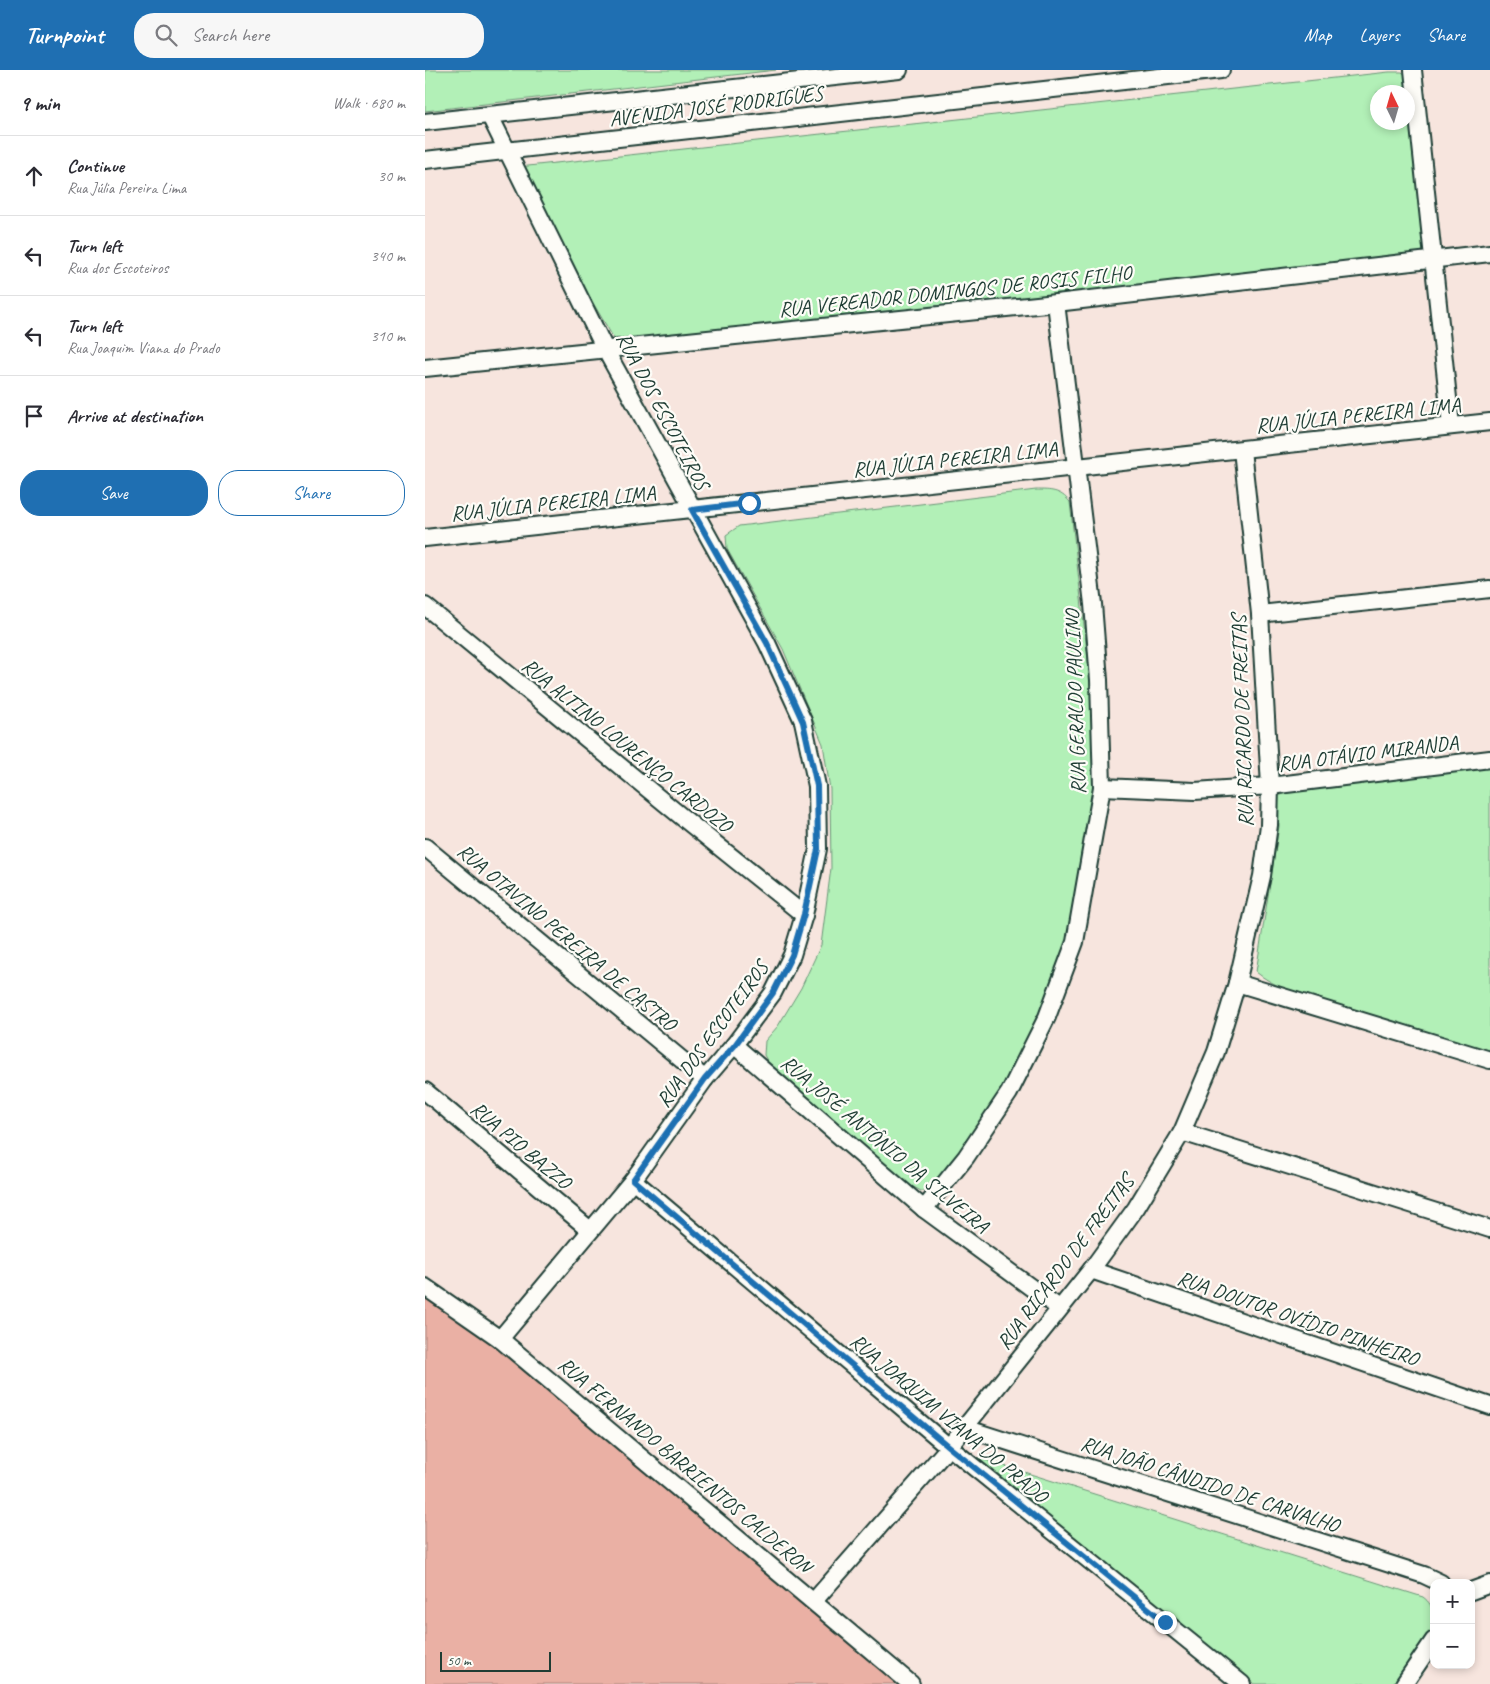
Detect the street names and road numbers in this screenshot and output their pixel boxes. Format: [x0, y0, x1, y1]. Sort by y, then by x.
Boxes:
street label: AVENIDA JOSÉ RODRIGUES [608, 80, 827, 132]
street label: RUA VEREADOR DOMINGOS DE ROSIS FILHO [778, 259, 1135, 322]
street label: RUA DOS ESCOTEIROS [611, 328, 717, 497]
street label: RUA JÚLIA PEREIRA LIMA [1254, 391, 1462, 439]
street label: RUA JÚLIA PEREIRA LIMA [851, 435, 1059, 483]
street label: RUA JÚLIA PEREIRA LIMA [449, 479, 657, 527]
street label: RUA GERALDO PAULINO [1059, 607, 1091, 795]
street label: RUA RICARDO DE FREITAS [1225, 611, 1259, 827]
street label: RUA ALTINO LOURENÇO CARDOZO [517, 652, 739, 839]
street label: RUA OTÁVIO MIRANDA [1277, 729, 1460, 777]
street label: RUA OTAVINO PEREIRA DE CASTRO [452, 838, 684, 1038]
street label: RUA DOS ESCOTEIROS [650, 954, 775, 1112]
street label: RUA JOSÉ ANTÔNIO DA SILVEIRA [776, 1049, 995, 1240]
street label: RUA PIO BAZZO [465, 1095, 579, 1196]
street label: RUA RICARDO DE FREITAS [991, 1166, 1142, 1355]
street label: RUA DOUTOR OVÍDIO PINHEIRO [1174, 1264, 1424, 1372]
street label: RUA JOAQUIM VIANA DO PRADO [845, 1328, 1055, 1510]
street label: RUA FERNANDO BARRIENTOS CALDERON [553, 1351, 819, 1581]
street label: RUA JOÃO CÂNDIDO DE CARVALHO [1078, 1430, 1345, 1539]

